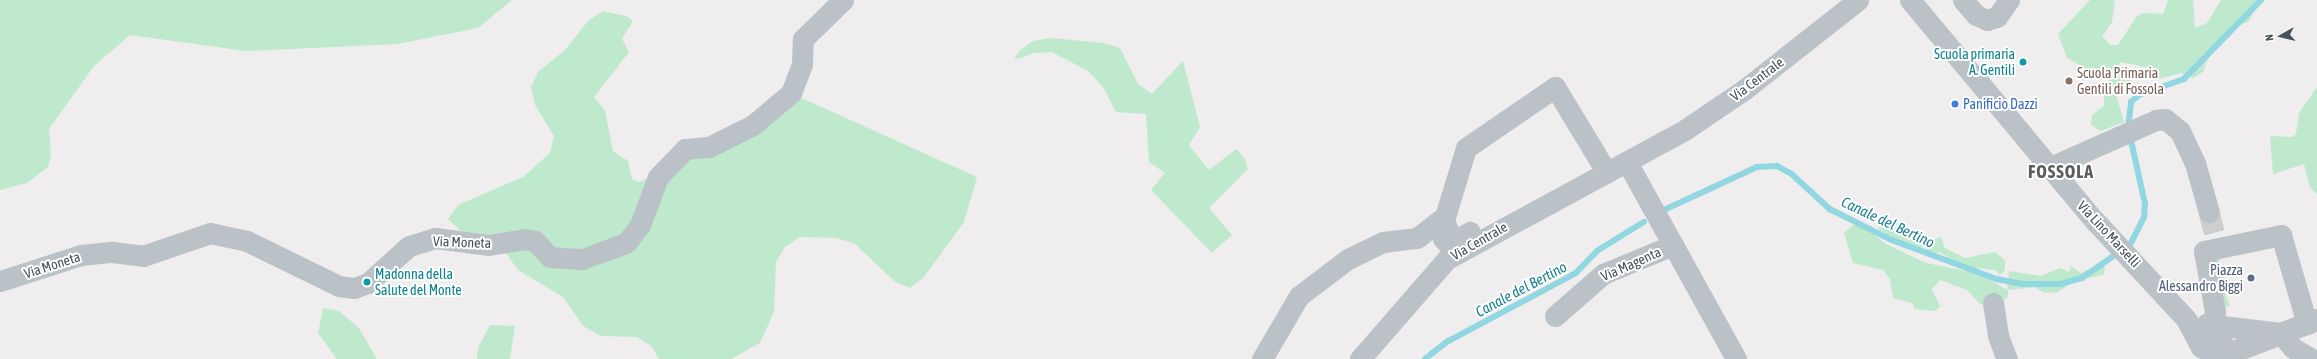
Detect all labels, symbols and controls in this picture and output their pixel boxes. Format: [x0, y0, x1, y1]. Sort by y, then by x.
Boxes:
north arrow [2261, 16, 2301, 56]
text: N [2263, 34, 2276, 42]
place label: Scuola primaria A. Gentili [1934, 46, 2015, 78]
street label: Via Centrale [1727, 54, 1787, 104]
marker: Scuola primaria A. Gentili [2018, 57, 2028, 67]
place label: Scuola Primaria Gentili di Fossola [2077, 65, 2164, 98]
marker: Scuola Primaria Gentili di Fossola [2064, 76, 2074, 86]
place label: Panificio Dazzi [1963, 96, 2038, 112]
marker: Panificio Dazzi [1950, 99, 1960, 109]
district label: FOSSOLA [2028, 161, 2094, 183]
water label: Canale del Bertino [1839, 193, 1937, 251]
street label: Via Lino Marselli [2074, 197, 2144, 271]
street label: Via Centrale [1448, 218, 1510, 264]
street label: Via Moneta [433, 233, 491, 251]
street label: Via Magenta [1598, 243, 1664, 285]
street label: Via Moneta [22, 248, 82, 282]
water label: Canale del Bertino [1472, 257, 1570, 321]
place label: Piazza Alessandro Biggi [2159, 262, 2243, 294]
place label: Madonna della Salute del Monte [375, 266, 462, 298]
marker: Piazza Alessandro Biggi [2246, 273, 2256, 283]
marker: Madonna della Salute del Monte [362, 277, 372, 287]

